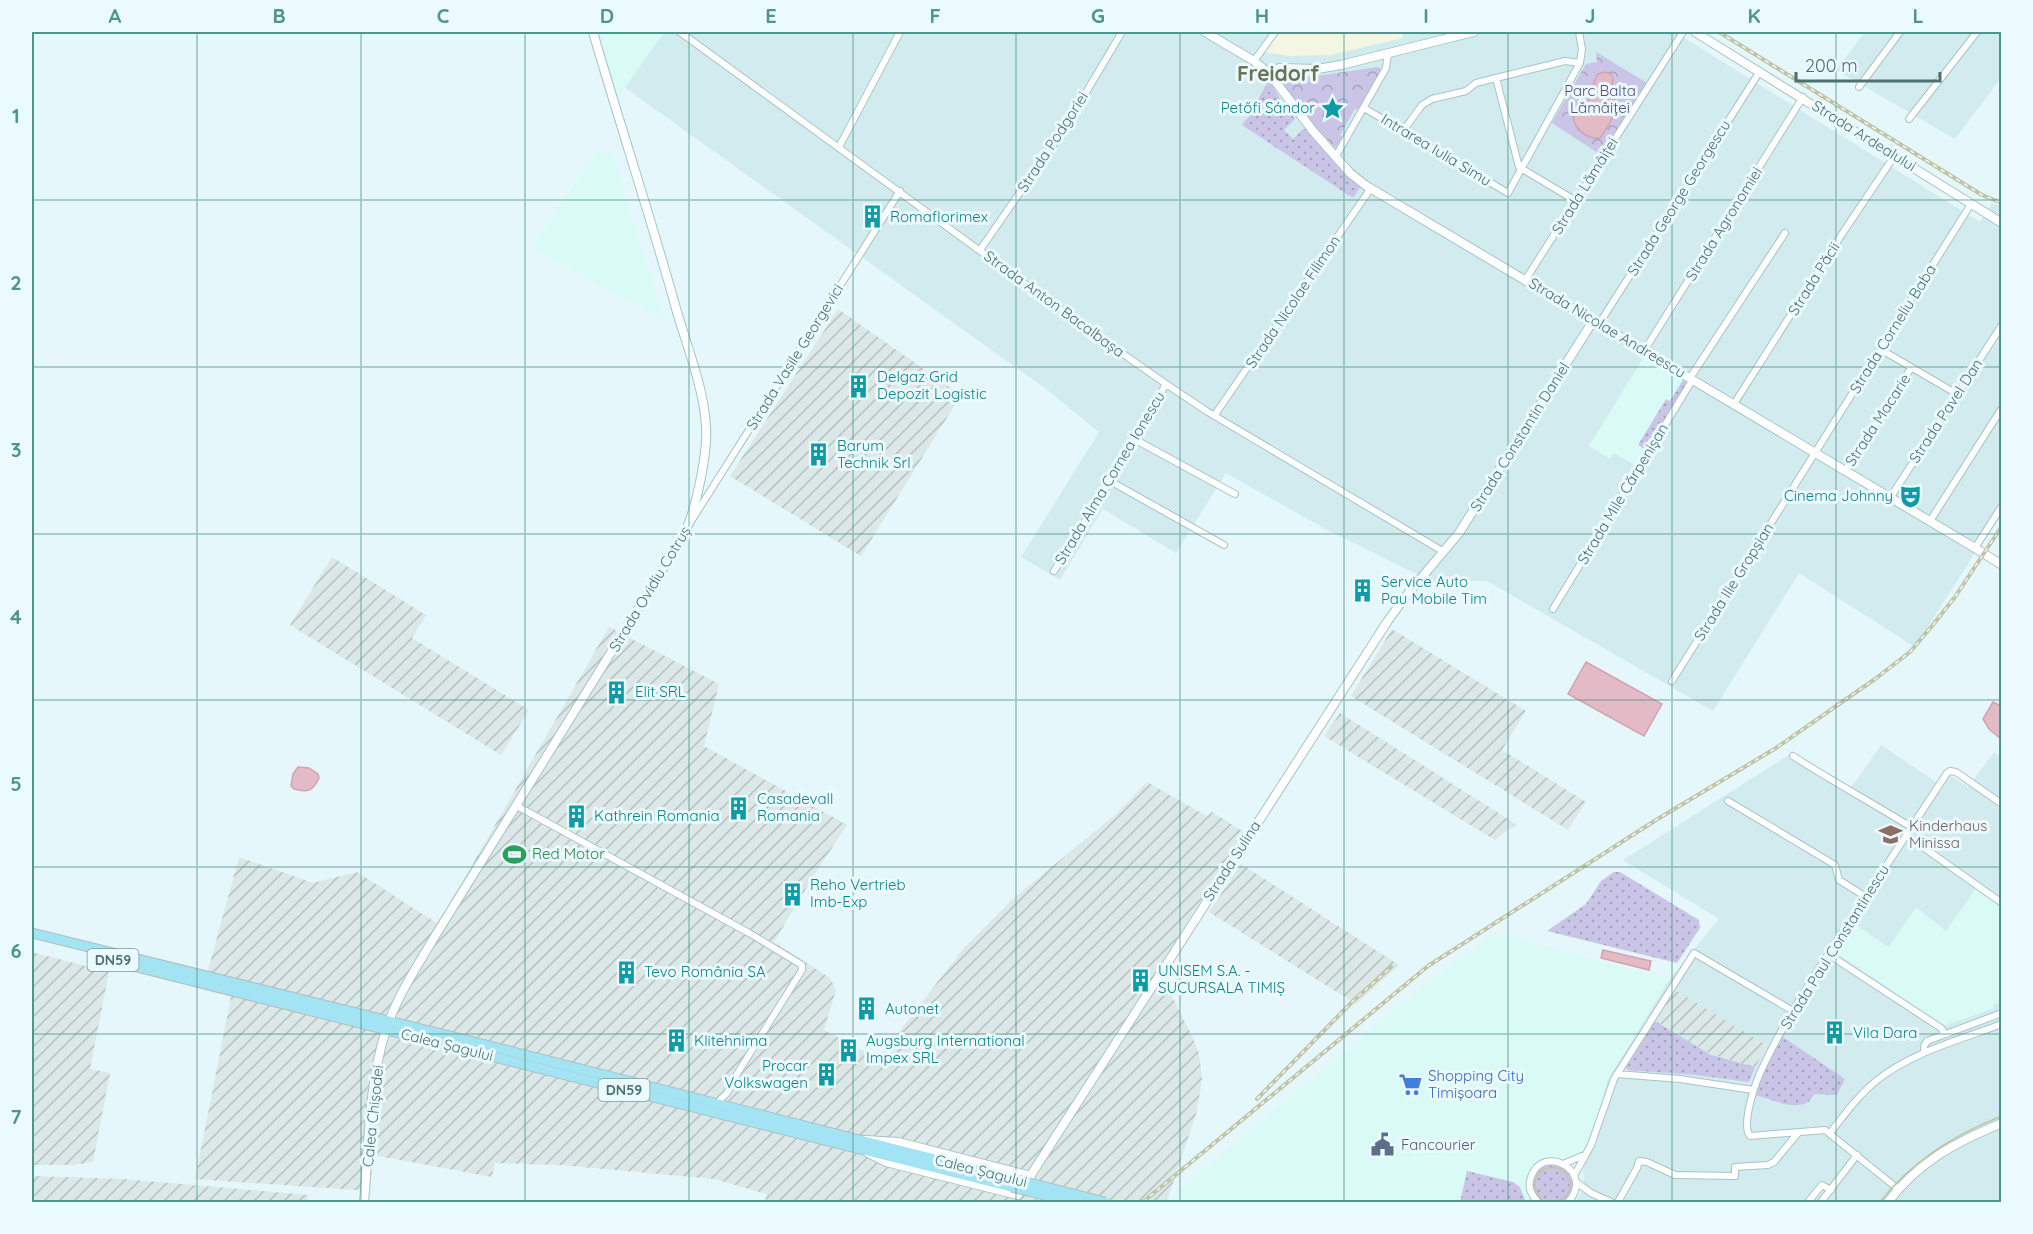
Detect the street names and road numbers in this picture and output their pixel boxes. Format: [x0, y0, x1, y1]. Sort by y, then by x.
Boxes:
street label: Strada Podgoriei [1013, 88, 1092, 196]
street label: Strada Ardealului [1809, 96, 1920, 175]
street label: Intrarea Iulia Simu [1378, 109, 1495, 190]
street label: Strada George Georgescu [1623, 116, 1734, 279]
street label: Strada Lămâiței [1547, 134, 1622, 238]
street label: Strada Agronomiei [1681, 163, 1766, 284]
street label: Strada Nicolae Filimon [1241, 232, 1344, 372]
street label: Strada Păcii [1784, 239, 1844, 319]
street label: Strada Anton Bacalbașa [980, 246, 1128, 361]
street label: Strada Corneliu Baba [1845, 261, 1940, 397]
street label: Strada Nicolae Andreescu [1525, 273, 1689, 382]
street label: Strada Vasile Georgevici [742, 280, 847, 433]
street label: Strada Pavel Dan [1905, 355, 1986, 467]
street label: Strada Constantin Daniel [1466, 359, 1573, 515]
street label: Strada Macarie [1841, 370, 1914, 469]
street label: Strada Alma Cornea Ionescu [1050, 388, 1169, 568]
street label: Strada Mile Cărpenișan [1573, 420, 1672, 568]
street label: Strada Ilie Gropșian [1690, 519, 1778, 644]
street label: Strada Ovidiu Cotruș [605, 522, 695, 655]
street label: Strada Sulina [1199, 817, 1265, 904]
street label: Strada Paul Constantinescu [1776, 861, 1893, 1033]
road number: DN59 [88, 949, 138, 971]
street label: Calea Șagului [399, 1024, 495, 1065]
street label: Calea Chișodei [358, 1064, 387, 1168]
road number: DN59 [598, 1079, 650, 1101]
street label: Calea Șagului [933, 1150, 1029, 1191]

